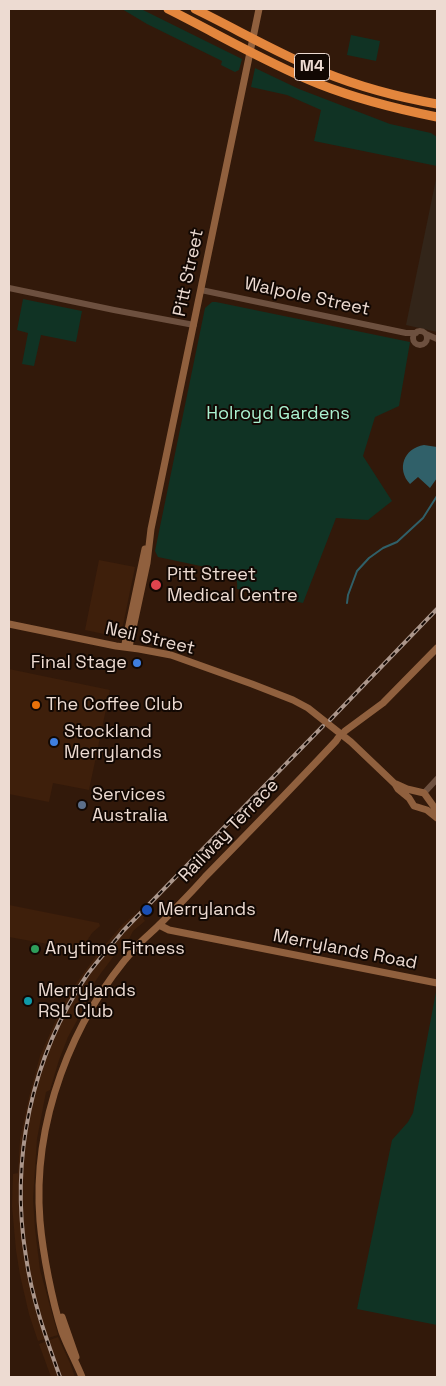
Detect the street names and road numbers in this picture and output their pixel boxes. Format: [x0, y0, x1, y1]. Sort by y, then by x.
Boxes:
road number: M4 [294, 54, 330, 80]
street label: Pitt Street [169, 227, 209, 319]
street label: Walpole Street [242, 273, 372, 321]
street label: Neil Street [103, 618, 197, 660]
street label: Railway Terrace [174, 775, 284, 887]
street label: Merrylands Road [271, 925, 419, 975]

